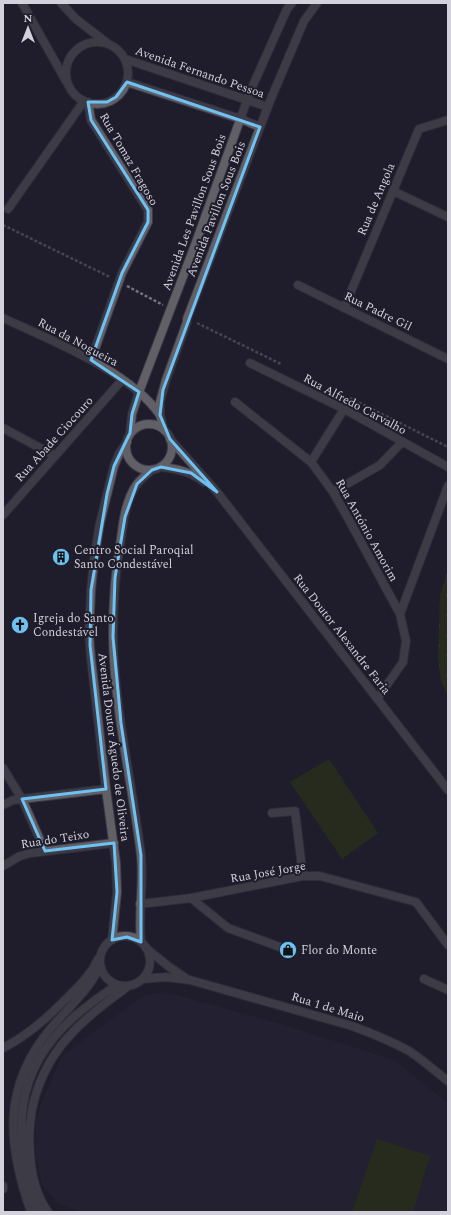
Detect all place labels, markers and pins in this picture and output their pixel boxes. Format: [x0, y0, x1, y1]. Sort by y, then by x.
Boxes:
place label: Centro Social Paroqial Santo Condestável [74, 541, 194, 574]
building icon: Centro Social Paroqial Santo Condestável [51, 547, 71, 567]
place label: Igreja do Santo Condestável [33, 609, 114, 642]
church icon: Igreja do Santo Condestável [10, 615, 30, 635]
shop icon: Flor do Monte [278, 940, 298, 960]
place label: Flor do Monte [301, 941, 377, 960]

